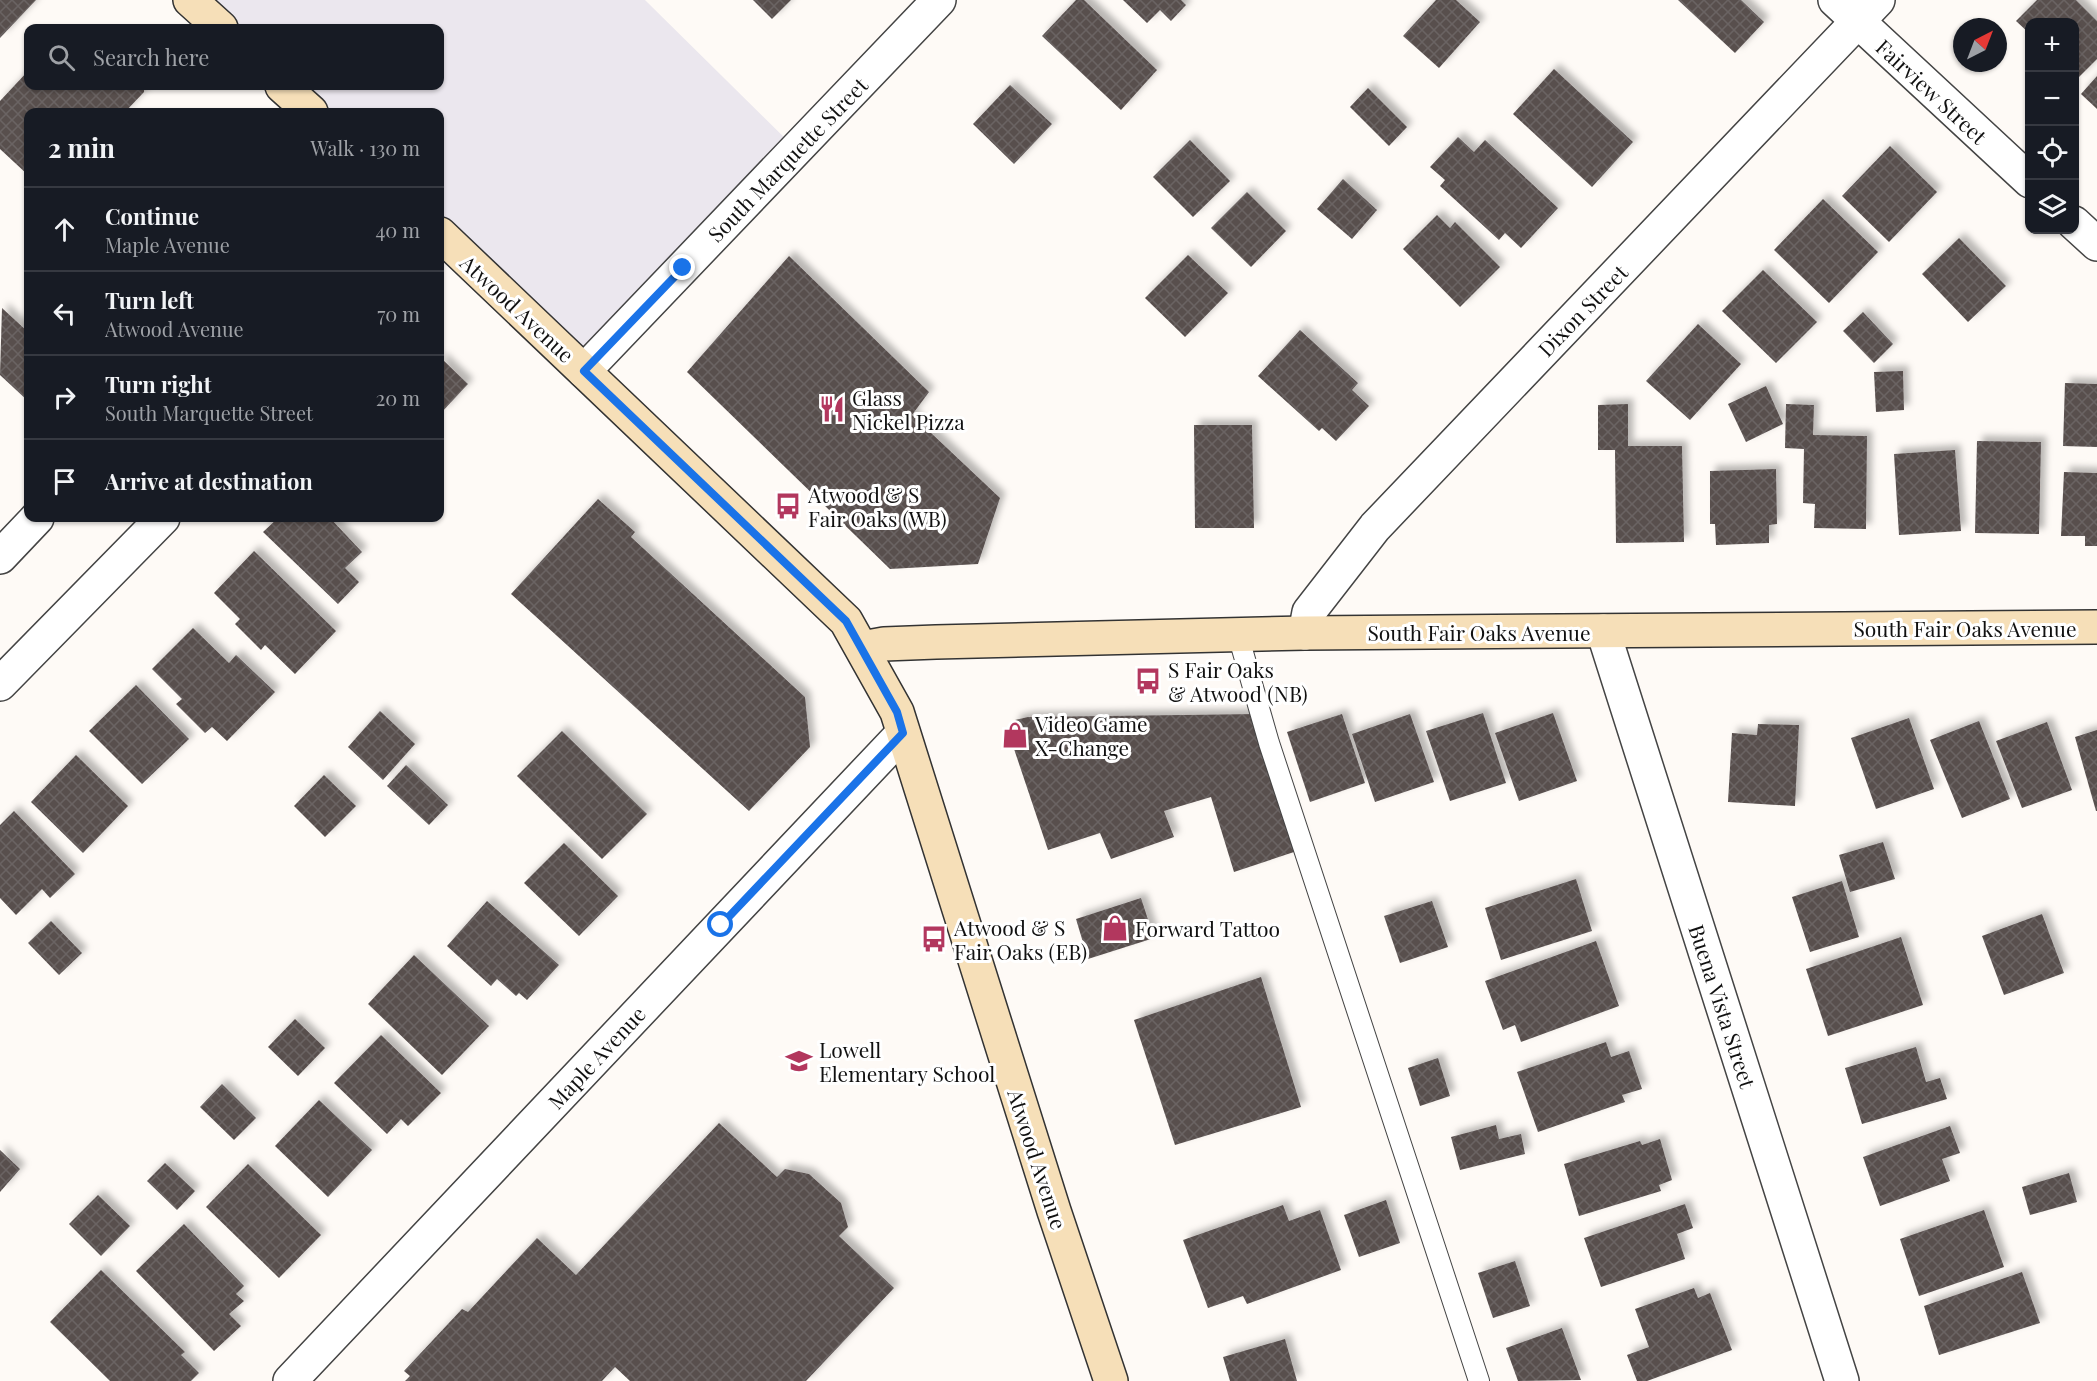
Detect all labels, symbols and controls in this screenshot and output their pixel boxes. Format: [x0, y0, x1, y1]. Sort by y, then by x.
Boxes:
north arrow [1953, 18, 2007, 72]
map controls [2025, 18, 2079, 234]
button: + [2025, 18, 2079, 72]
search box [24, 24, 444, 90]
street label: Fairview Street [1871, 32, 1994, 150]
icon: search [45, 41, 78, 74]
text: Search here [93, 42, 209, 72]
street label: South Marquette Street [701, 70, 873, 247]
button: − [2025, 72, 2079, 126]
button: locate [2025, 126, 2079, 180]
text: 2 min [48, 130, 115, 165]
text: Walk · 130 m [310, 134, 420, 161]
button: layers [2025, 180, 2079, 234]
text: Continue [105, 201, 199, 231]
icon: ahead [48, 213, 81, 246]
text: 40 m [375, 216, 420, 243]
text: Maple Avenue [105, 231, 230, 258]
street label: Atwood Avenue [454, 247, 581, 368]
route end [669, 254, 695, 280]
street label: Dixon Street [1531, 258, 1633, 362]
text: Turn left [105, 285, 194, 315]
icon: left [48, 297, 81, 330]
text: 70 m [377, 300, 420, 327]
text: Atwood Avenue [105, 315, 244, 342]
text: Turn right [105, 369, 211, 399]
icon: right [48, 381, 81, 414]
place label: Glass Nickel Pizza [852, 383, 965, 435]
text: 20 m [376, 384, 420, 411]
restaurant icon: Glass Nickel Pizza [817, 394, 847, 424]
text: South Marquette Street [105, 399, 313, 426]
icon: arrive [48, 465, 81, 498]
text: Arrive at destination [105, 466, 313, 496]
place label: Atwood & S Fair Oaks (WB) [807, 480, 947, 532]
bus stop icon: Atwood & S Fair Oaks (WB) [773, 491, 803, 521]
street label: South Fair Oaks Avenue [1853, 614, 2077, 642]
street label: South Fair Oaks Avenue [1367, 618, 1591, 646]
place label: S Fair Oaks & Atwood (NB) [1168, 655, 1308, 707]
bus stop icon: S Fair Oaks & Atwood (NB) [1133, 666, 1163, 696]
place label: Video Game X-Change [1034, 709, 1148, 761]
shop icon: Video Game X-Change [1000, 720, 1030, 750]
route start [707, 911, 733, 937]
place label: Atwood & S Fair Oaks (EB) [953, 913, 1087, 965]
shop icon: Forward Tattoo [1100, 913, 1130, 943]
place label: Forward Tattoo [1135, 914, 1280, 942]
street label: Buena Vista Street [1683, 921, 1763, 1092]
bus stop icon: Atwood & S Fair Oaks (EB) [919, 924, 949, 954]
street label: Maple Avenue [541, 1000, 651, 1114]
place label: Lowell Elementary School [819, 1035, 995, 1087]
school or university icon: Lowell Elementary School [784, 1046, 814, 1076]
street label: Atwood Avenue [1002, 1084, 1074, 1233]

